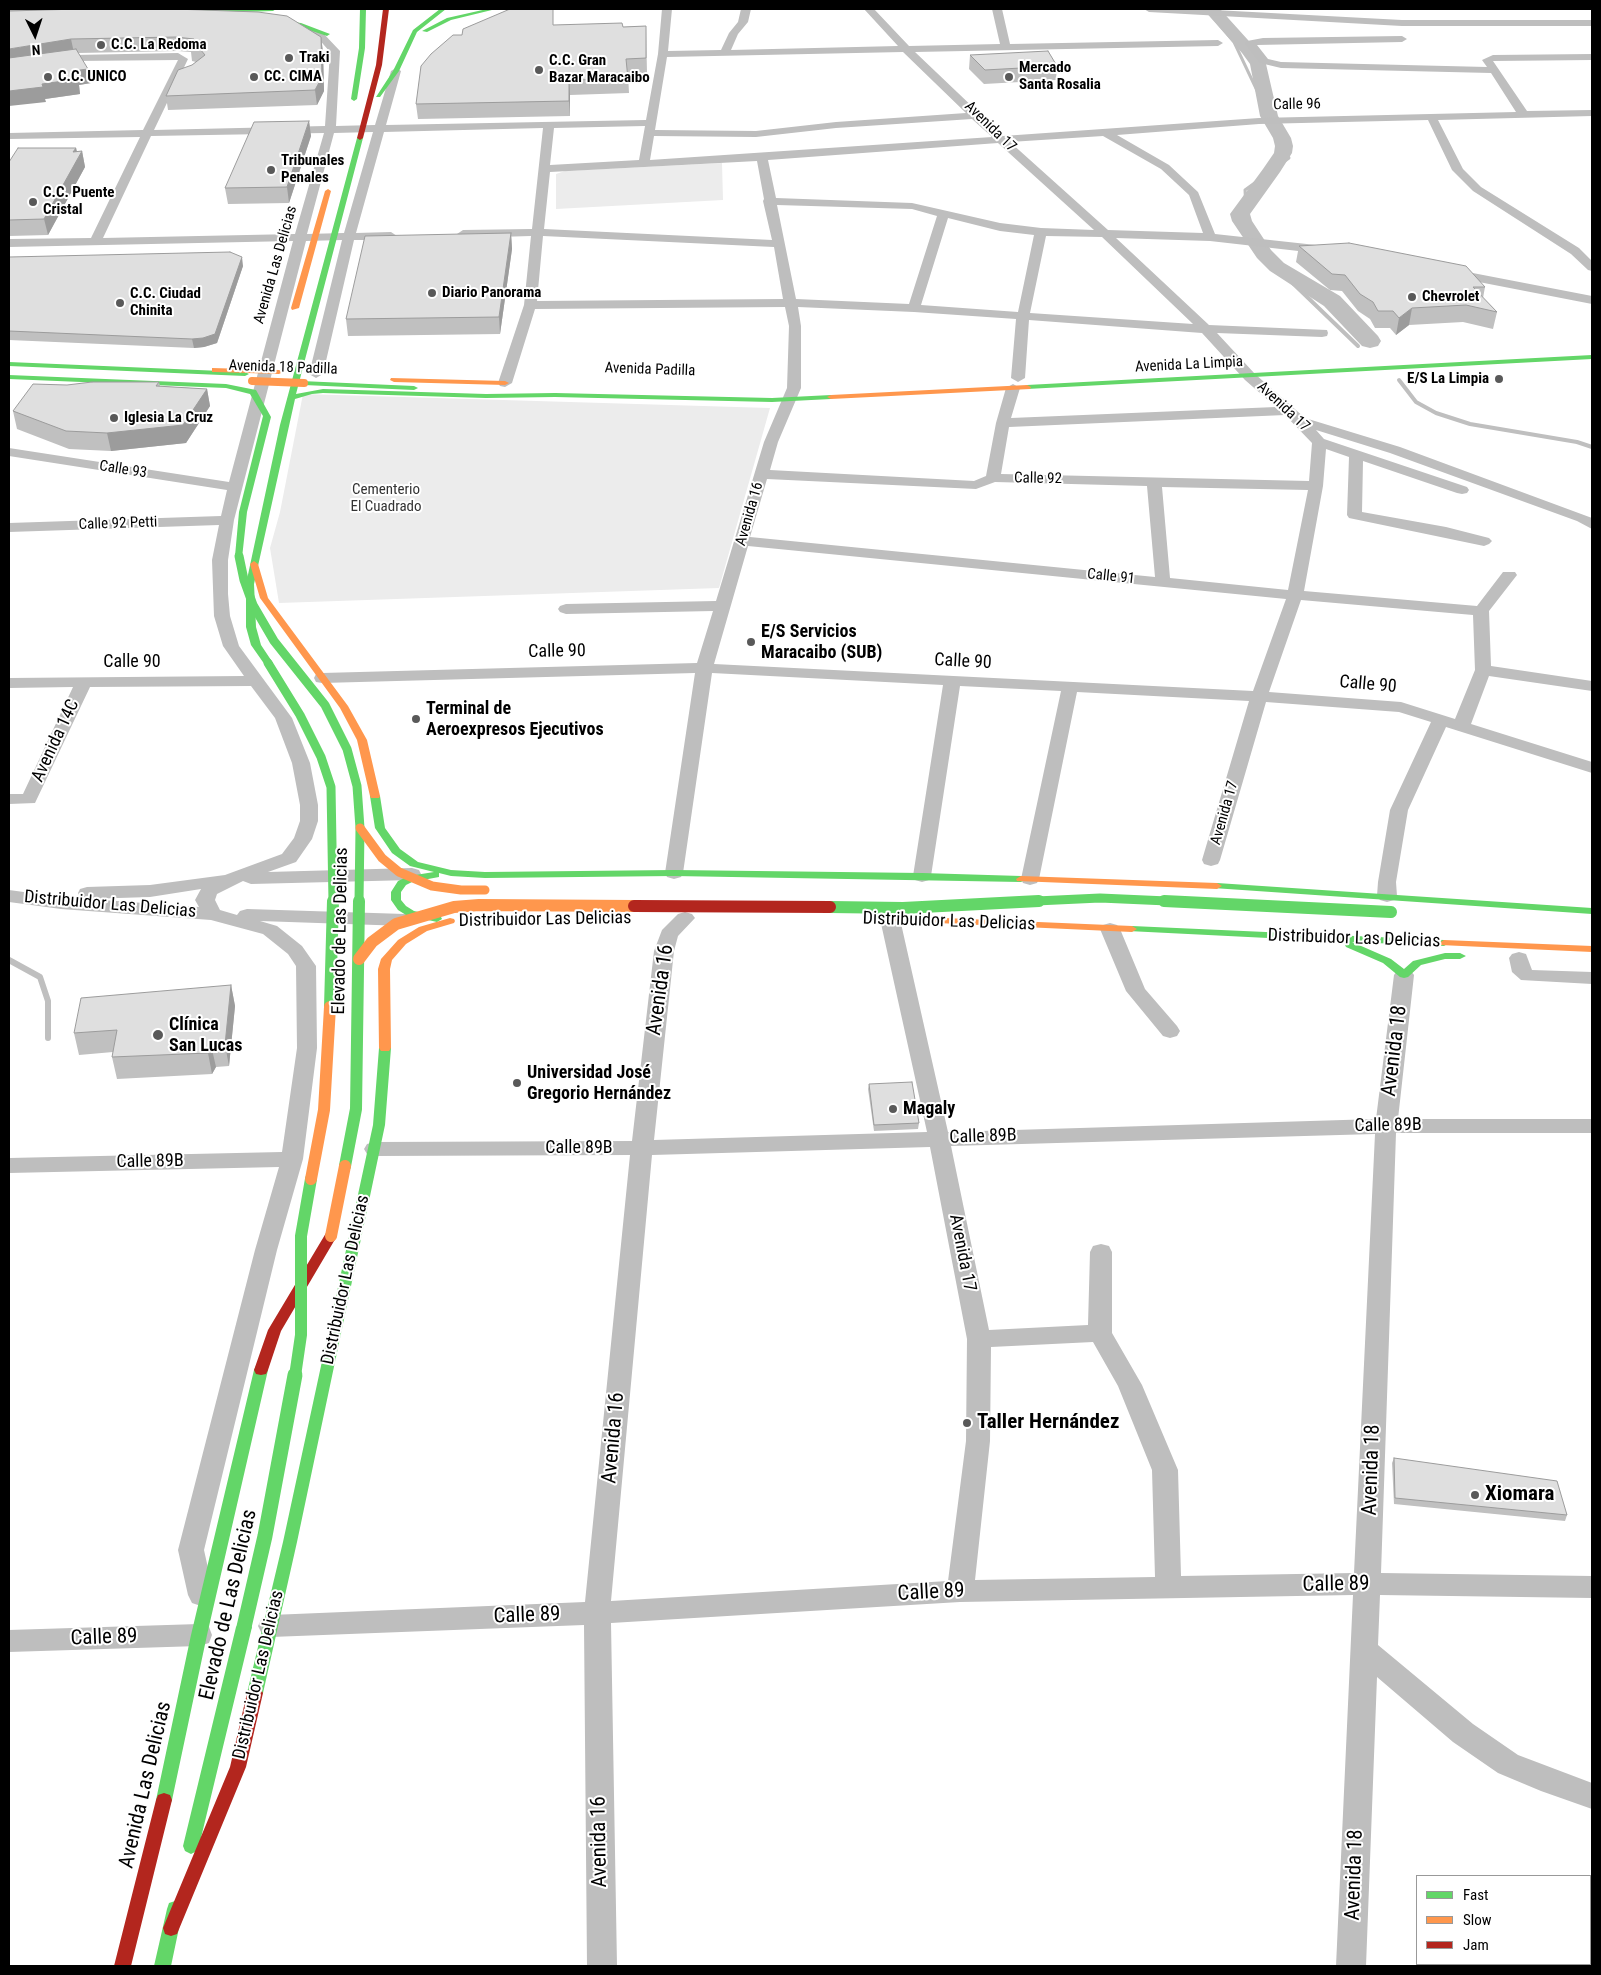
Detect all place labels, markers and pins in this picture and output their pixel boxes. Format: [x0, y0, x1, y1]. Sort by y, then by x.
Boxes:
place label: C.C. La Redoma [111, 36, 207, 54]
marker: C.C. La Redoma [95, 39, 107, 51]
place label: Traki [299, 49, 329, 67]
marker: Traki [283, 52, 295, 64]
place label: C.C. Gran Bazar Maracaibo [549, 52, 650, 87]
place label: Mercado Santa Rosalia [1019, 59, 1101, 94]
marker: C.C. Gran Bazar Maracaibo [533, 64, 545, 76]
place label: C.C. UNICO [58, 68, 127, 86]
place label: CC. CIMA [264, 68, 322, 86]
marker: C.C. UNICO [42, 71, 54, 83]
marker: CC. CIMA [248, 71, 260, 83]
marker: Mercado Santa Rosalia [1003, 71, 1015, 83]
place label: Tribunales Penales [281, 152, 344, 187]
marker: Tribunales Penales [265, 164, 277, 176]
place label: C.C. Puente Cristal [43, 184, 115, 219]
marker: C.C. Puente Cristal [27, 196, 39, 208]
place label: Diario Panorama [442, 284, 541, 302]
place label: C.C. Ciudad Chinita [130, 285, 201, 320]
marker: Diario Panorama [426, 287, 438, 299]
place label: Chevrolet [1422, 288, 1479, 306]
marker: Chevrolet [1406, 291, 1418, 303]
marker: C.C. Ciudad Chinita [114, 297, 126, 309]
place label: E/S La Limpia [1407, 370, 1489, 388]
marker: E/S La Limpia [1493, 373, 1505, 385]
place label: Iglesia La Cruz [124, 409, 213, 427]
marker: Iglesia La Cruz [108, 412, 120, 424]
place label: E/S Servicios Maracaibo (SUB) [761, 621, 882, 664]
marker: E/S Servicios Maracaibo (SUB) [745, 636, 757, 648]
place label: Terminal de Aeroexpresos Ejecutivos [426, 698, 604, 741]
marker: Terminal de Aeroexpresos Ejecutivos [410, 713, 422, 725]
place label: Clínica San Lucas [169, 1014, 242, 1056]
marker: Clínica San Lucas [151, 1028, 165, 1042]
place label: Universidad José Gregorio Hernández [527, 1062, 671, 1104]
marker: Universidad José Gregorio Hernández [511, 1077, 523, 1089]
place label: Magaly [903, 1098, 955, 1120]
marker: Magaly [887, 1103, 899, 1115]
place label: Taller Hernández [977, 1410, 1119, 1436]
marker: Taller Hernández [961, 1417, 973, 1429]
place label: Xiomara [1485, 1482, 1554, 1508]
marker: Xiomara [1469, 1489, 1481, 1501]

